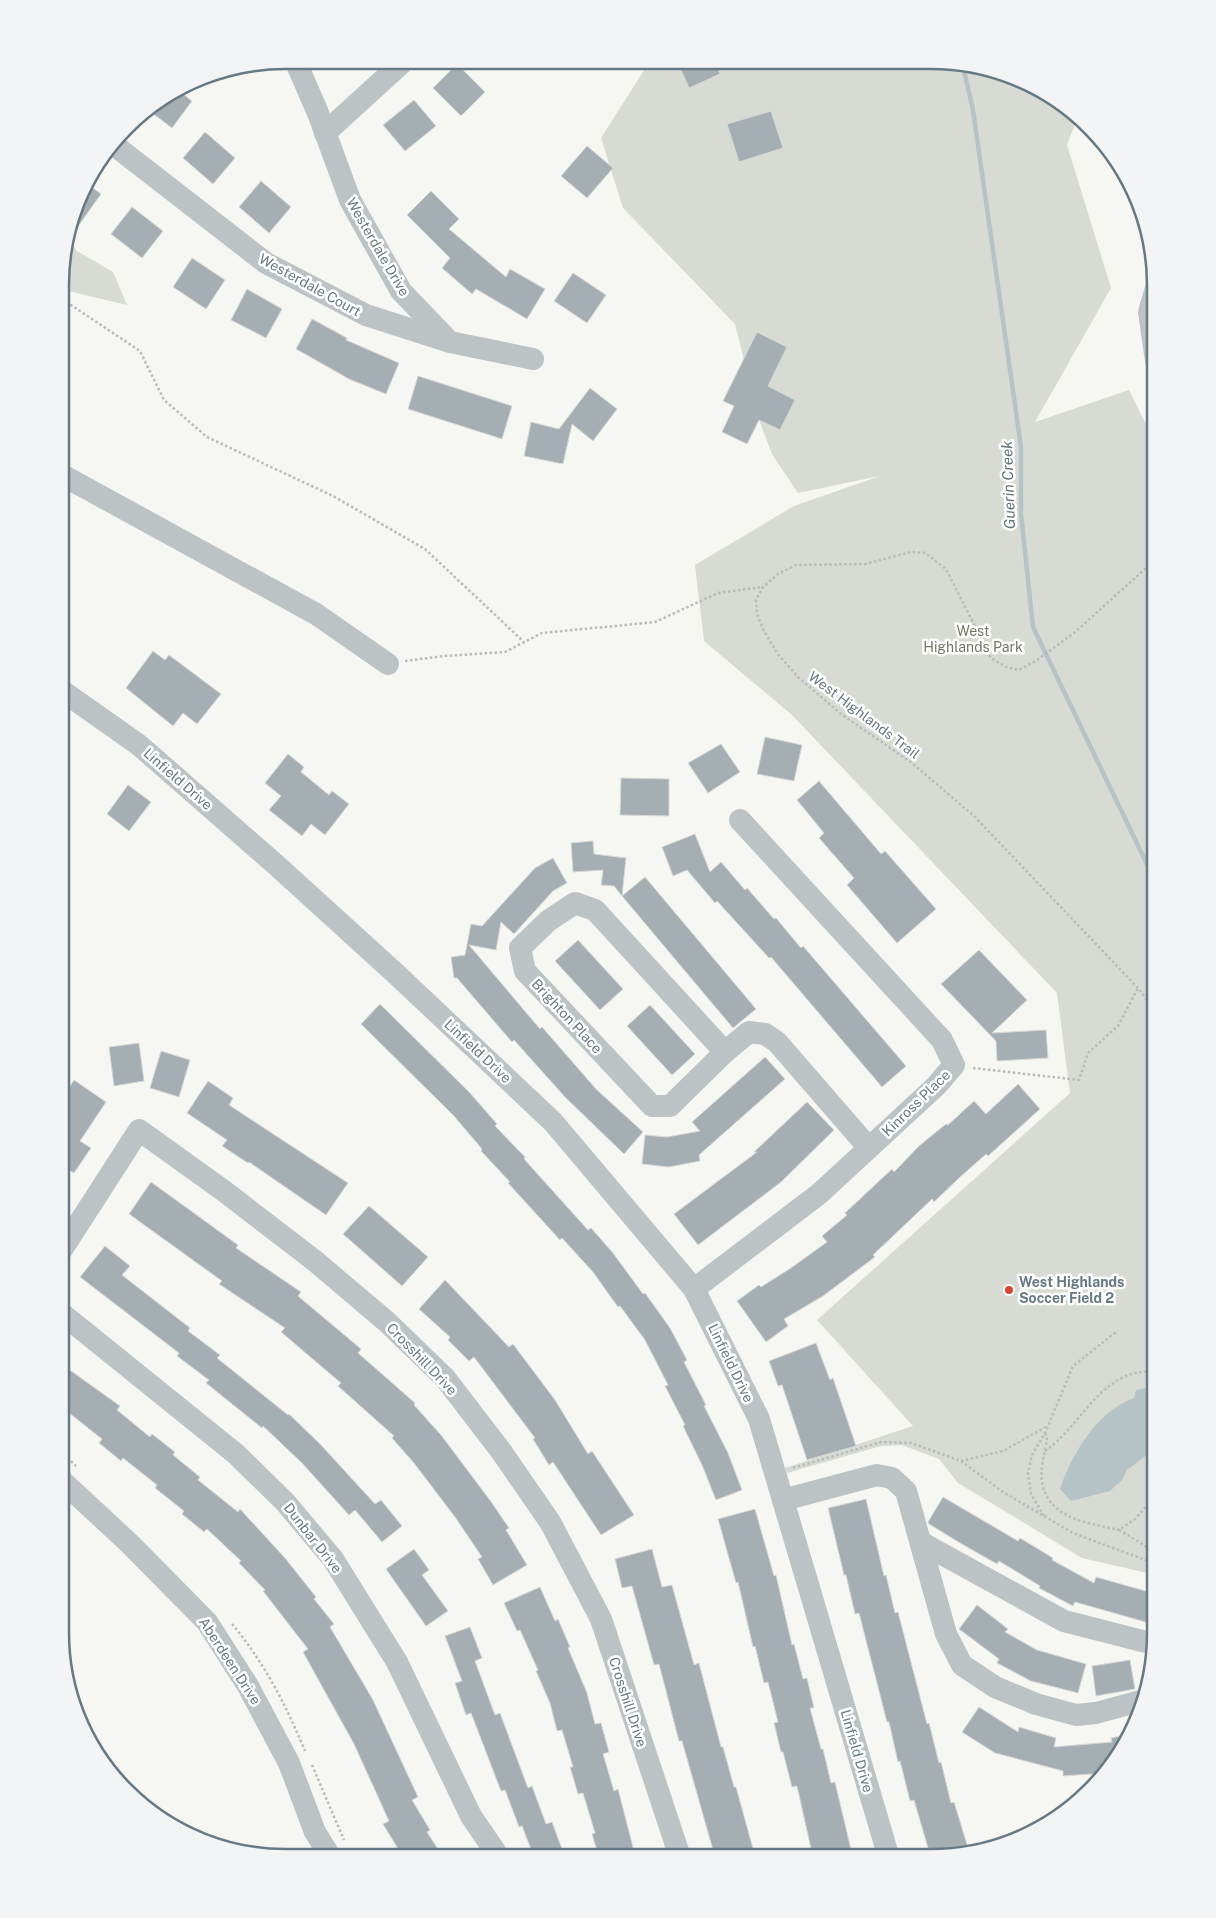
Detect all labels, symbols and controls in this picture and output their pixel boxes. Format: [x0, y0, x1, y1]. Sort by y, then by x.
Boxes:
street label: Westerdale Drive [343, 195, 413, 299]
street label: Westerdale Court [256, 250, 364, 320]
water label: Guerin Creek [998, 440, 1018, 530]
park label: West Highlands Park [923, 623, 1023, 655]
street label: West Highlands Trail [805, 668, 923, 762]
street label: Linfield Drive [140, 745, 216, 813]
street label: Brighton Place [528, 976, 606, 1057]
street label: Linfield Drive [441, 1016, 515, 1086]
street label: Kinross Place [879, 1067, 953, 1139]
place label: West Highlands Soccer Field 2 [1019, 1274, 1124, 1306]
marker: West Highlands Soccer Field 2 [1003, 1284, 1015, 1296]
street label: Crosshill Drive [384, 1320, 460, 1398]
street label: Linfield Drive [705, 1321, 757, 1405]
street label: Dunbar Drive [281, 1500, 345, 1576]
street label: Aberdeen Drive [196, 1614, 264, 1708]
street label: Crosshill Drive [606, 1655, 650, 1749]
street label: Linfield Drive [838, 1708, 876, 1794]

